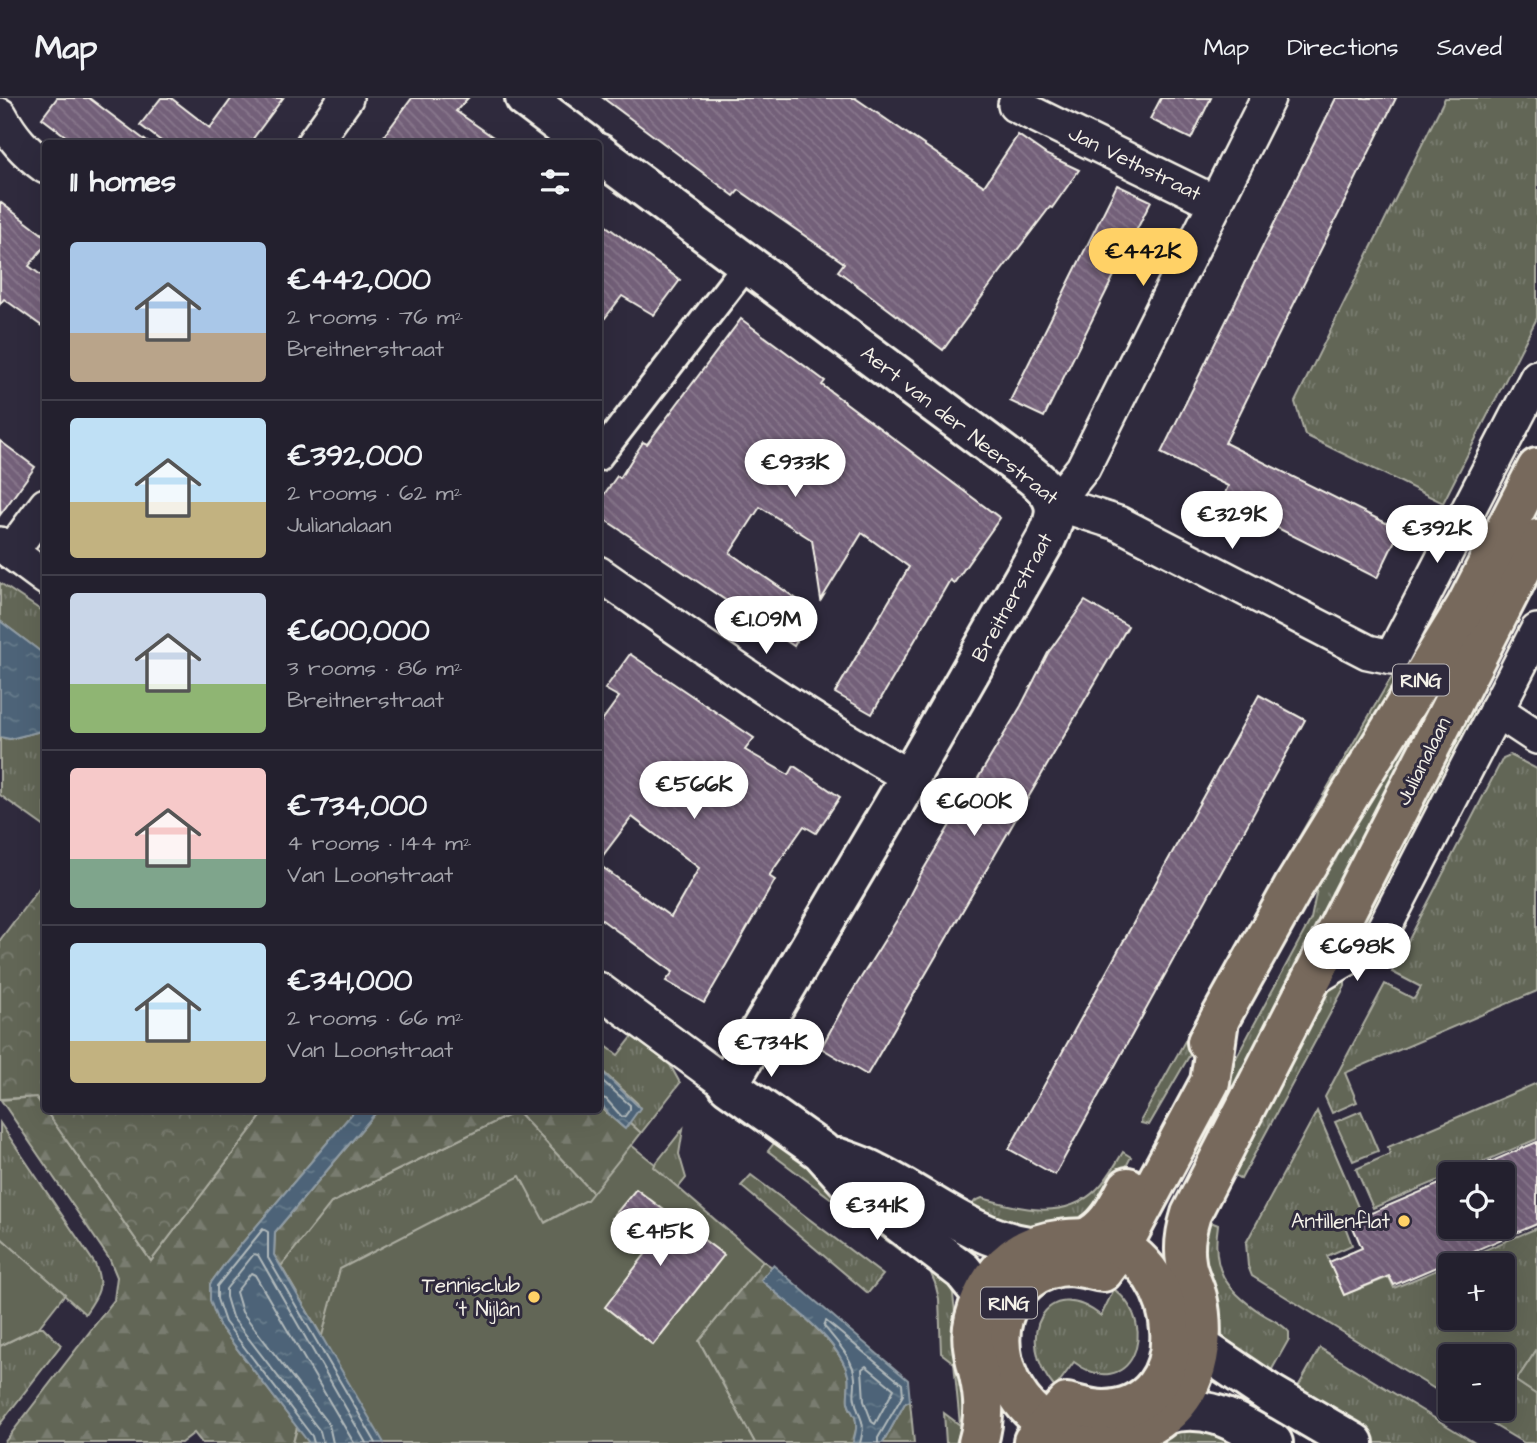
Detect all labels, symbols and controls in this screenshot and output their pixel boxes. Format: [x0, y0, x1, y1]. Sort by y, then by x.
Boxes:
text: Map [35, 25, 97, 71]
text: Map [1204, 31, 1249, 65]
text: Directions [1287, 31, 1399, 65]
text: Saved [1437, 31, 1502, 65]
street label: Jan Vethstraat [1063, 119, 1207, 208]
text: 11 homes [70, 161, 176, 203]
icon: filters [536, 163, 574, 201]
pin: €442K [1094, 228, 1192, 288]
text: €442K [1105, 235, 1181, 267]
text: €442,000 [287, 259, 431, 301]
icon: home [126, 270, 210, 354]
text: 2 rooms · 76 m² [287, 301, 463, 333]
text: Breitnerstraat [287, 333, 444, 365]
street label: Aert van der Neerstraat [855, 339, 1065, 512]
text: €392,000 [287, 435, 422, 477]
pin: €933K [746, 440, 844, 499]
icon: home [126, 446, 210, 530]
text: €933K [761, 446, 829, 478]
text: 2 rooms · 62 m² [287, 477, 462, 509]
pin: €329K [1183, 491, 1281, 551]
text: €329K [1197, 498, 1267, 530]
pin: €392K [1388, 505, 1486, 565]
text: Julianalaan [287, 509, 391, 541]
text: €392K [1402, 512, 1472, 544]
street label: Breitnerstraat [965, 527, 1060, 667]
pin: €1.09M [709, 596, 823, 656]
text: €1.09M [730, 603, 802, 635]
text: €600,000 [287, 610, 430, 652]
icon: home [126, 621, 210, 705]
text: 3 rooms · 86 m² [287, 652, 463, 684]
road number: RING [1393, 664, 1449, 695]
text: Breitnerstraat [287, 684, 444, 716]
street label: Julianalaan [1389, 712, 1458, 810]
pin: €566K [645, 762, 743, 821]
text: €566K [655, 768, 733, 800]
pin: €600K [925, 778, 1023, 838]
text: €734,000 [287, 785, 427, 827]
text: €600K [936, 785, 1012, 817]
icon: home [126, 796, 210, 880]
text: 4 rooms · 144 m² [287, 827, 472, 859]
text: Van Loonstraat [287, 859, 453, 891]
pin: €698K [1308, 924, 1406, 983]
text: €698K [1320, 930, 1394, 962]
text: €341,000 [287, 960, 412, 1002]
icon: home [126, 971, 210, 1055]
text: 2 rooms · 66 m² [287, 1002, 464, 1034]
pin: €734K [722, 1020, 820, 1079]
text: €734K [734, 1026, 808, 1058]
text: Van Loonstraat [287, 1034, 453, 1066]
map controls [1438, 1162, 1515, 1421]
button: locate [1438, 1162, 1515, 1239]
pin: €341K [828, 1182, 926, 1242]
text: €341K [846, 1189, 908, 1221]
place label: Antillenflat [1291, 1207, 1390, 1236]
pin: €415K [611, 1208, 709, 1268]
marker: Antillenflat [1396, 1213, 1412, 1229]
text: €415K [626, 1215, 694, 1247]
button: + [1438, 1253, 1515, 1330]
place label: Tennisclub 't Nijlân [422, 1271, 520, 1324]
road number: RING [981, 1288, 1037, 1318]
marker: Tennisclub 't Nijlân [526, 1289, 542, 1305]
button: − [1438, 1344, 1515, 1421]

